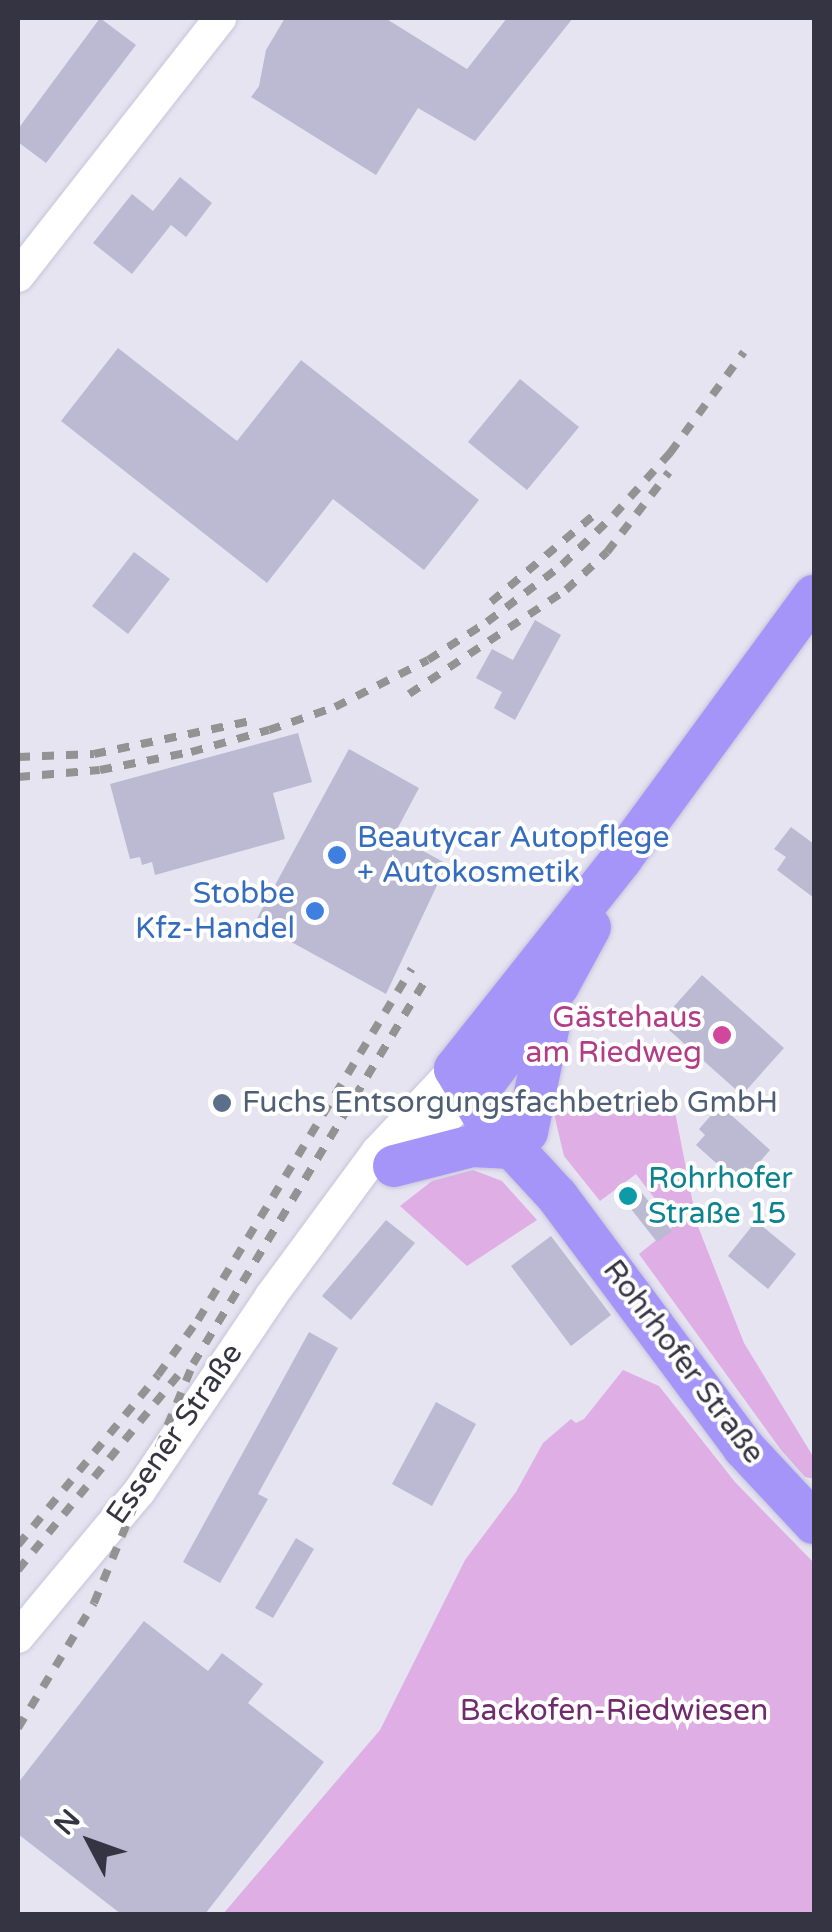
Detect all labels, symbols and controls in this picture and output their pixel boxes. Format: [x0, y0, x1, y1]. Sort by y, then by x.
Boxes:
place label: Beautycar Autopflege + Autokosmetik [357, 820, 669, 890]
marker: Beautycar Autopflege + Autokosmetik [326, 844, 348, 866]
place label: Stobbe Kfz-Handel [135, 876, 295, 946]
marker: Stobbe Kfz-Handel [304, 900, 326, 922]
place label: Gästehaus am Riedweg [526, 1000, 702, 1070]
marker: Gästehaus am Riedweg [711, 1024, 733, 1046]
place label: Fuchs Entsorgungsfachbetrieb GmbH [242, 1085, 778, 1121]
marker: Fuchs Entsorgungsfachbetrieb GmbH [211, 1092, 233, 1114]
place label: Rohrhofer Straße 15 [648, 1161, 793, 1232]
marker: Rohrhofer Straße 15 [617, 1185, 639, 1207]
street label: Rohrhofer Straße [595, 1253, 771, 1471]
street label: Essener Straße [99, 1337, 251, 1531]
park label: Backofen-Riedwiesen [460, 1693, 768, 1729]
north arrow [40, 1792, 140, 1892]
text: N [47, 1803, 88, 1842]

